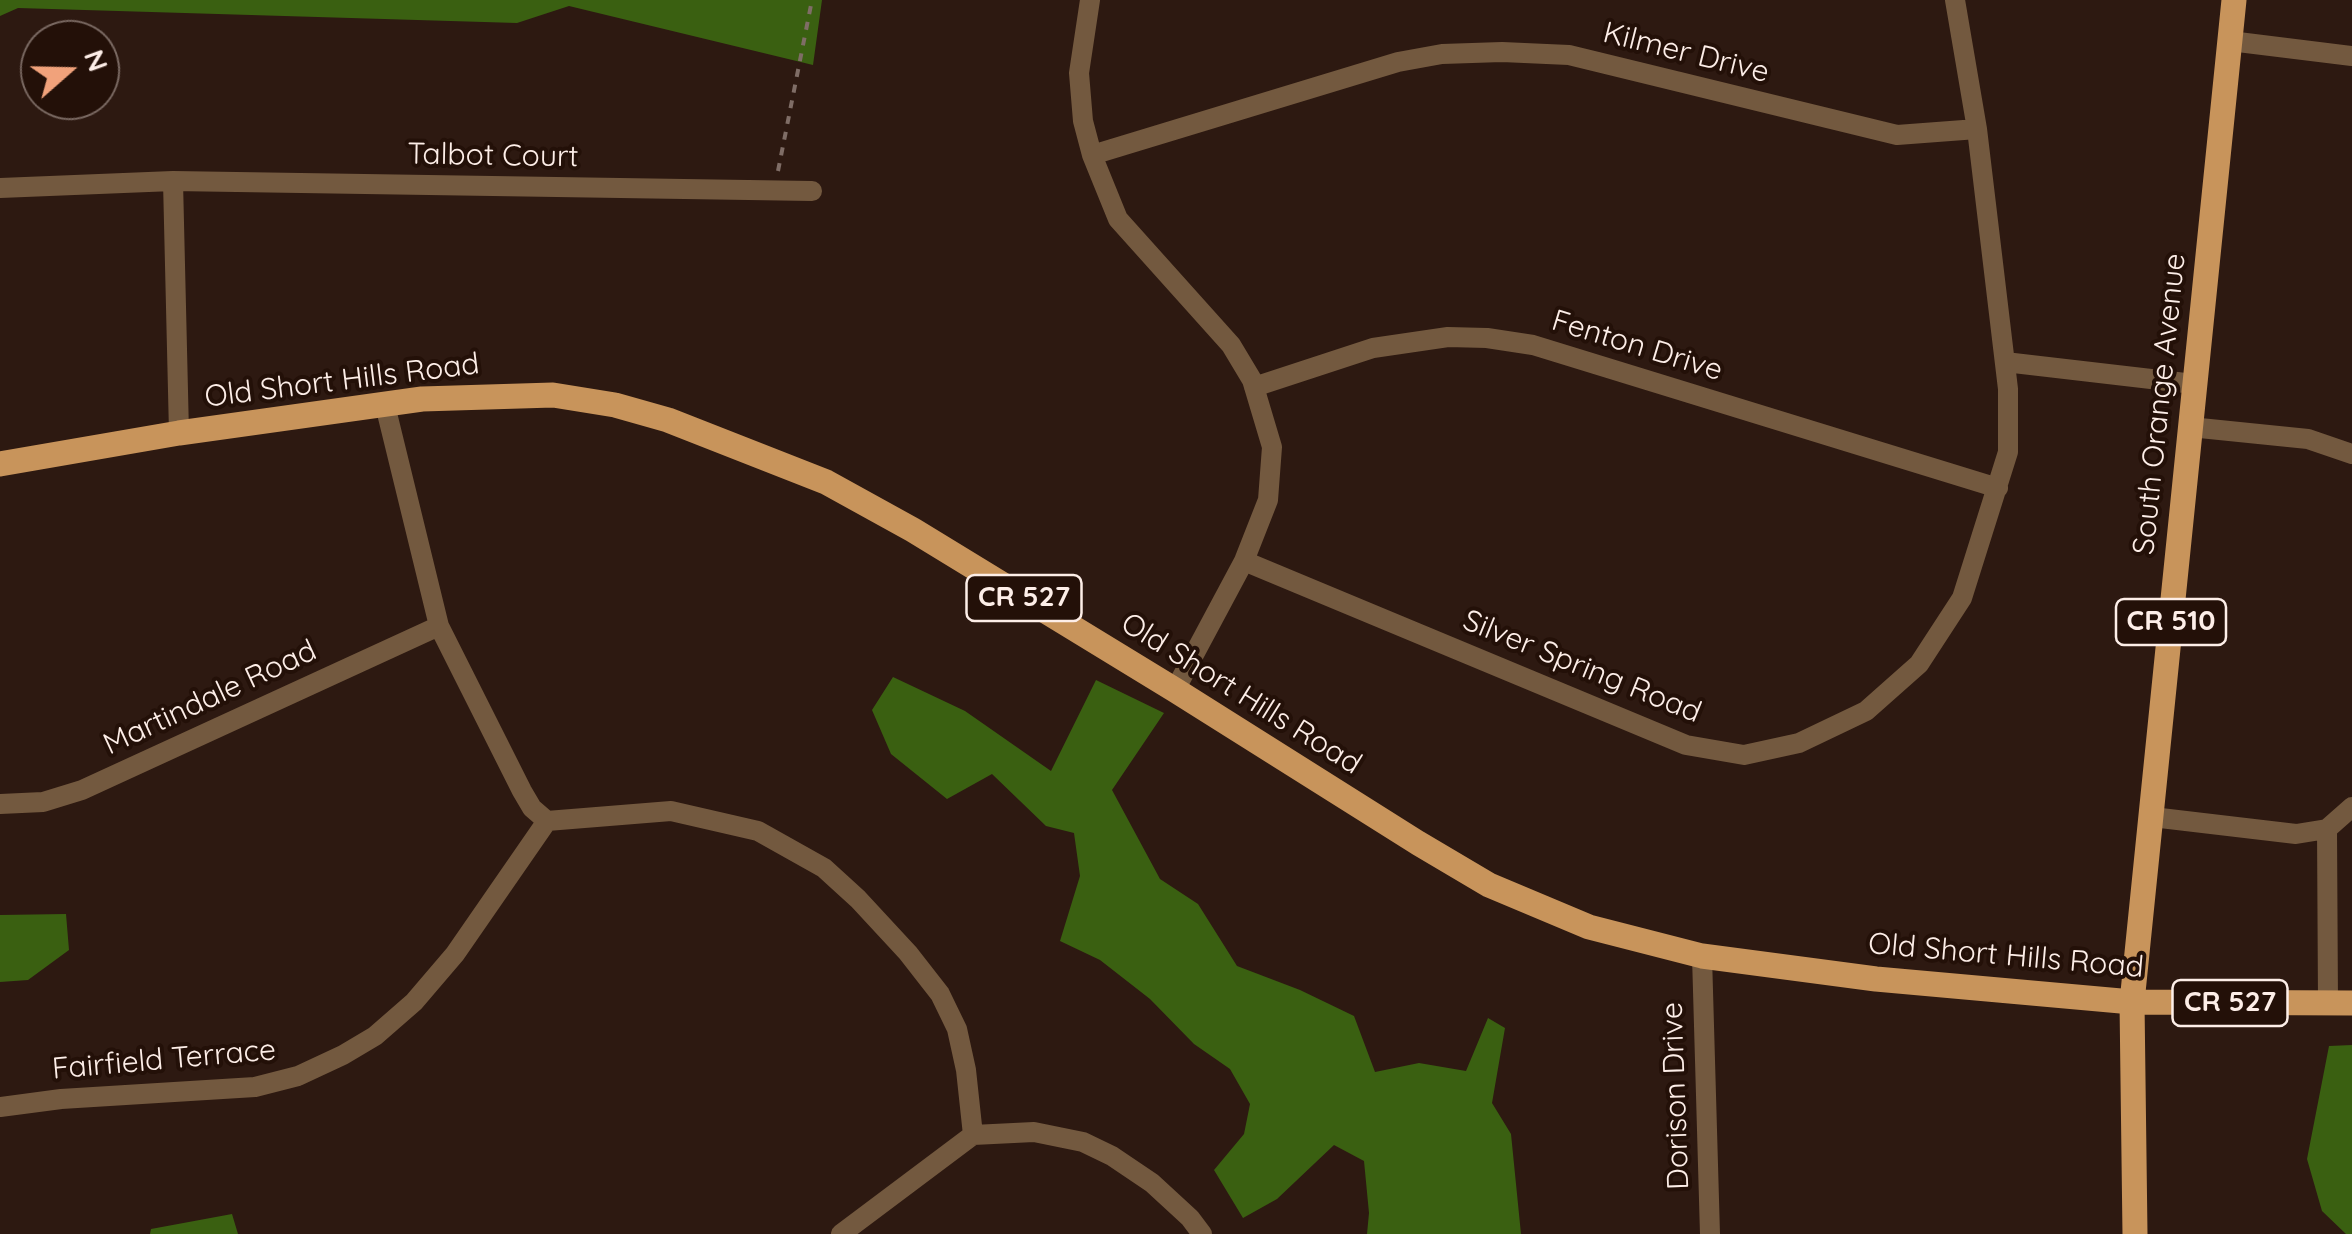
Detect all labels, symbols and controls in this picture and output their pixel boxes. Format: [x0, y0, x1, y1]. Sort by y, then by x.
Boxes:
street label: Kilmer Drive [1599, 15, 1773, 91]
north arrow [20, 20, 120, 120]
text: N [77, 45, 117, 76]
street label: Talbot Court [407, 137, 579, 175]
street label: South Orange Avenue [2126, 251, 2194, 557]
street label: Fenton Drive [1547, 303, 1727, 389]
street label: Old Short Hills Road [203, 346, 481, 416]
road number: CR 527 [966, 575, 1082, 621]
road number: CR 510 [2116, 599, 2226, 645]
street label: Silver Spring Road [1458, 603, 1706, 731]
street label: Old Short Hills Road [1114, 606, 1368, 782]
street label: Martindale Road [98, 633, 322, 763]
street label: Old Short Hills Road [1867, 926, 2145, 986]
road number: CR 527 [2172, 980, 2288, 1026]
street label: Dorison Drive [1655, 1002, 1697, 1190]
street label: Fairfield Terrace [51, 1032, 277, 1088]

